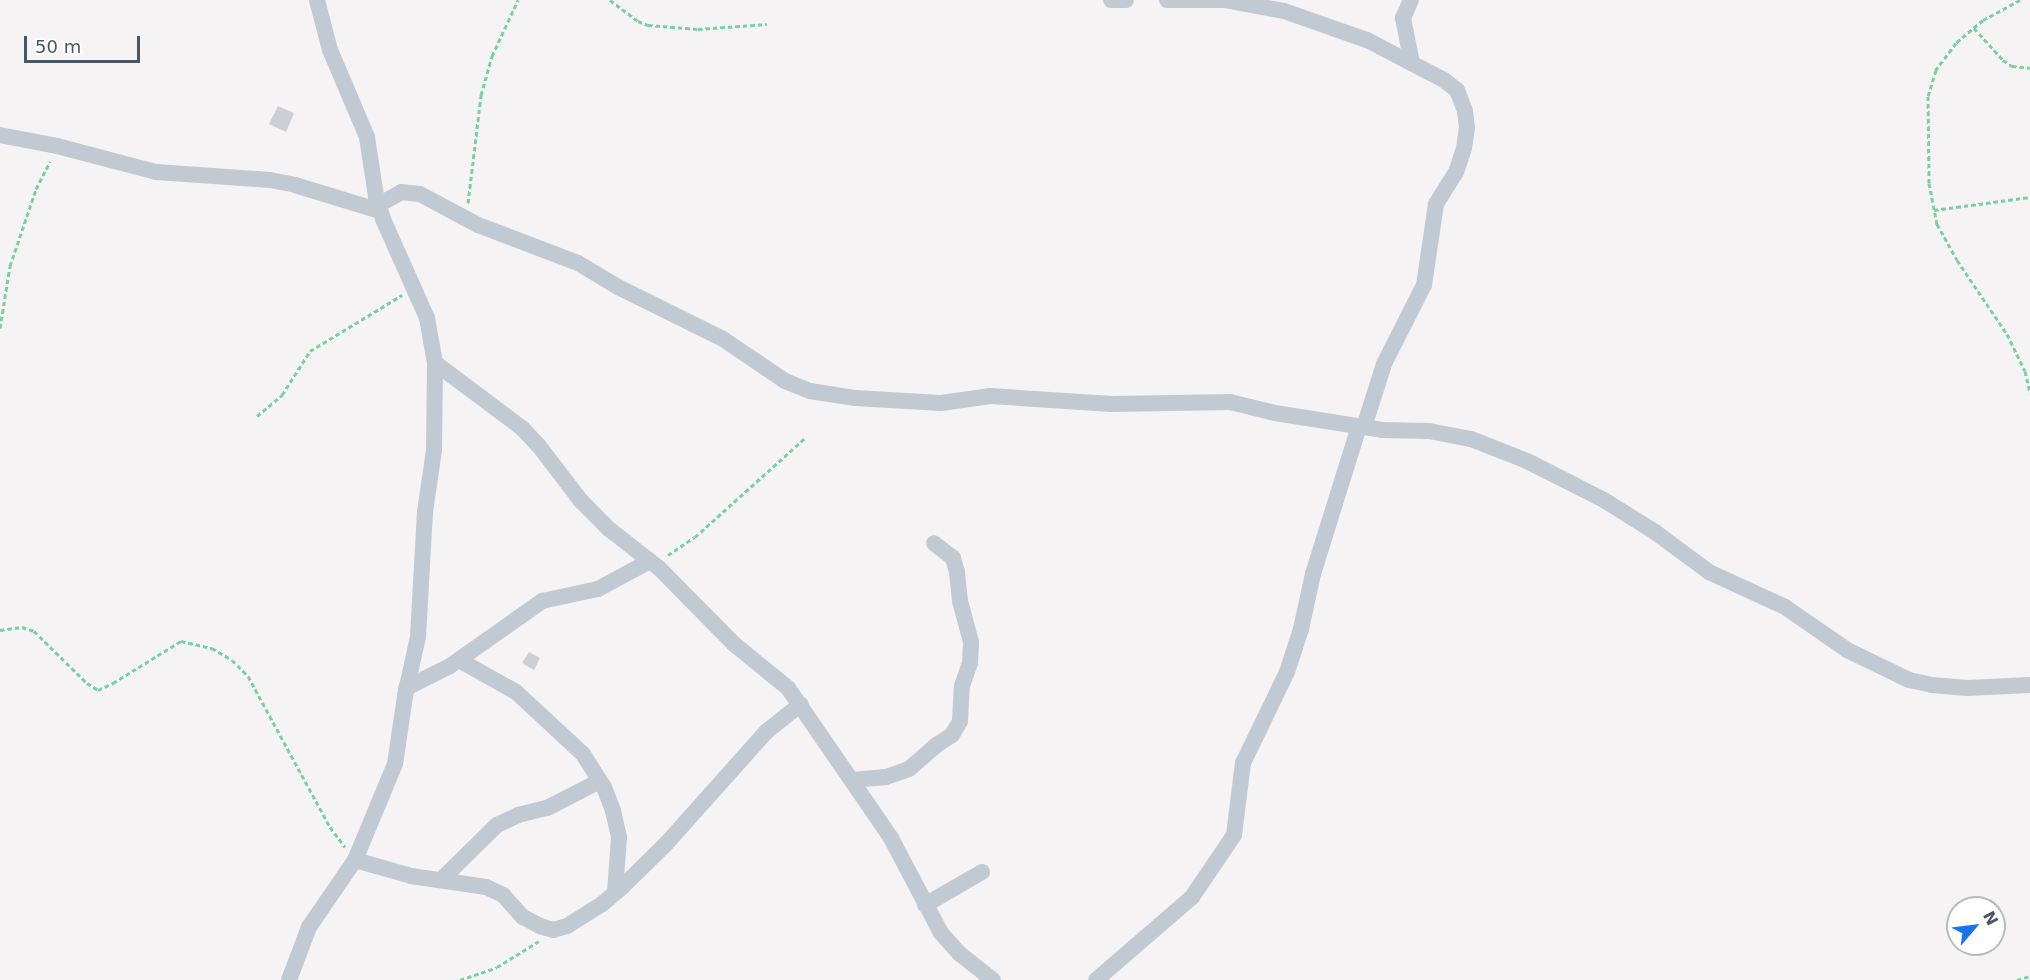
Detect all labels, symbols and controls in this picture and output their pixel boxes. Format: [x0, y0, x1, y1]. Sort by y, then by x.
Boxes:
scale bar [27, 24, 142, 62]
text: 50 m [35, 36, 81, 57]
north arrow [1946, 896, 2006, 956]
text: N [1979, 908, 2002, 929]

